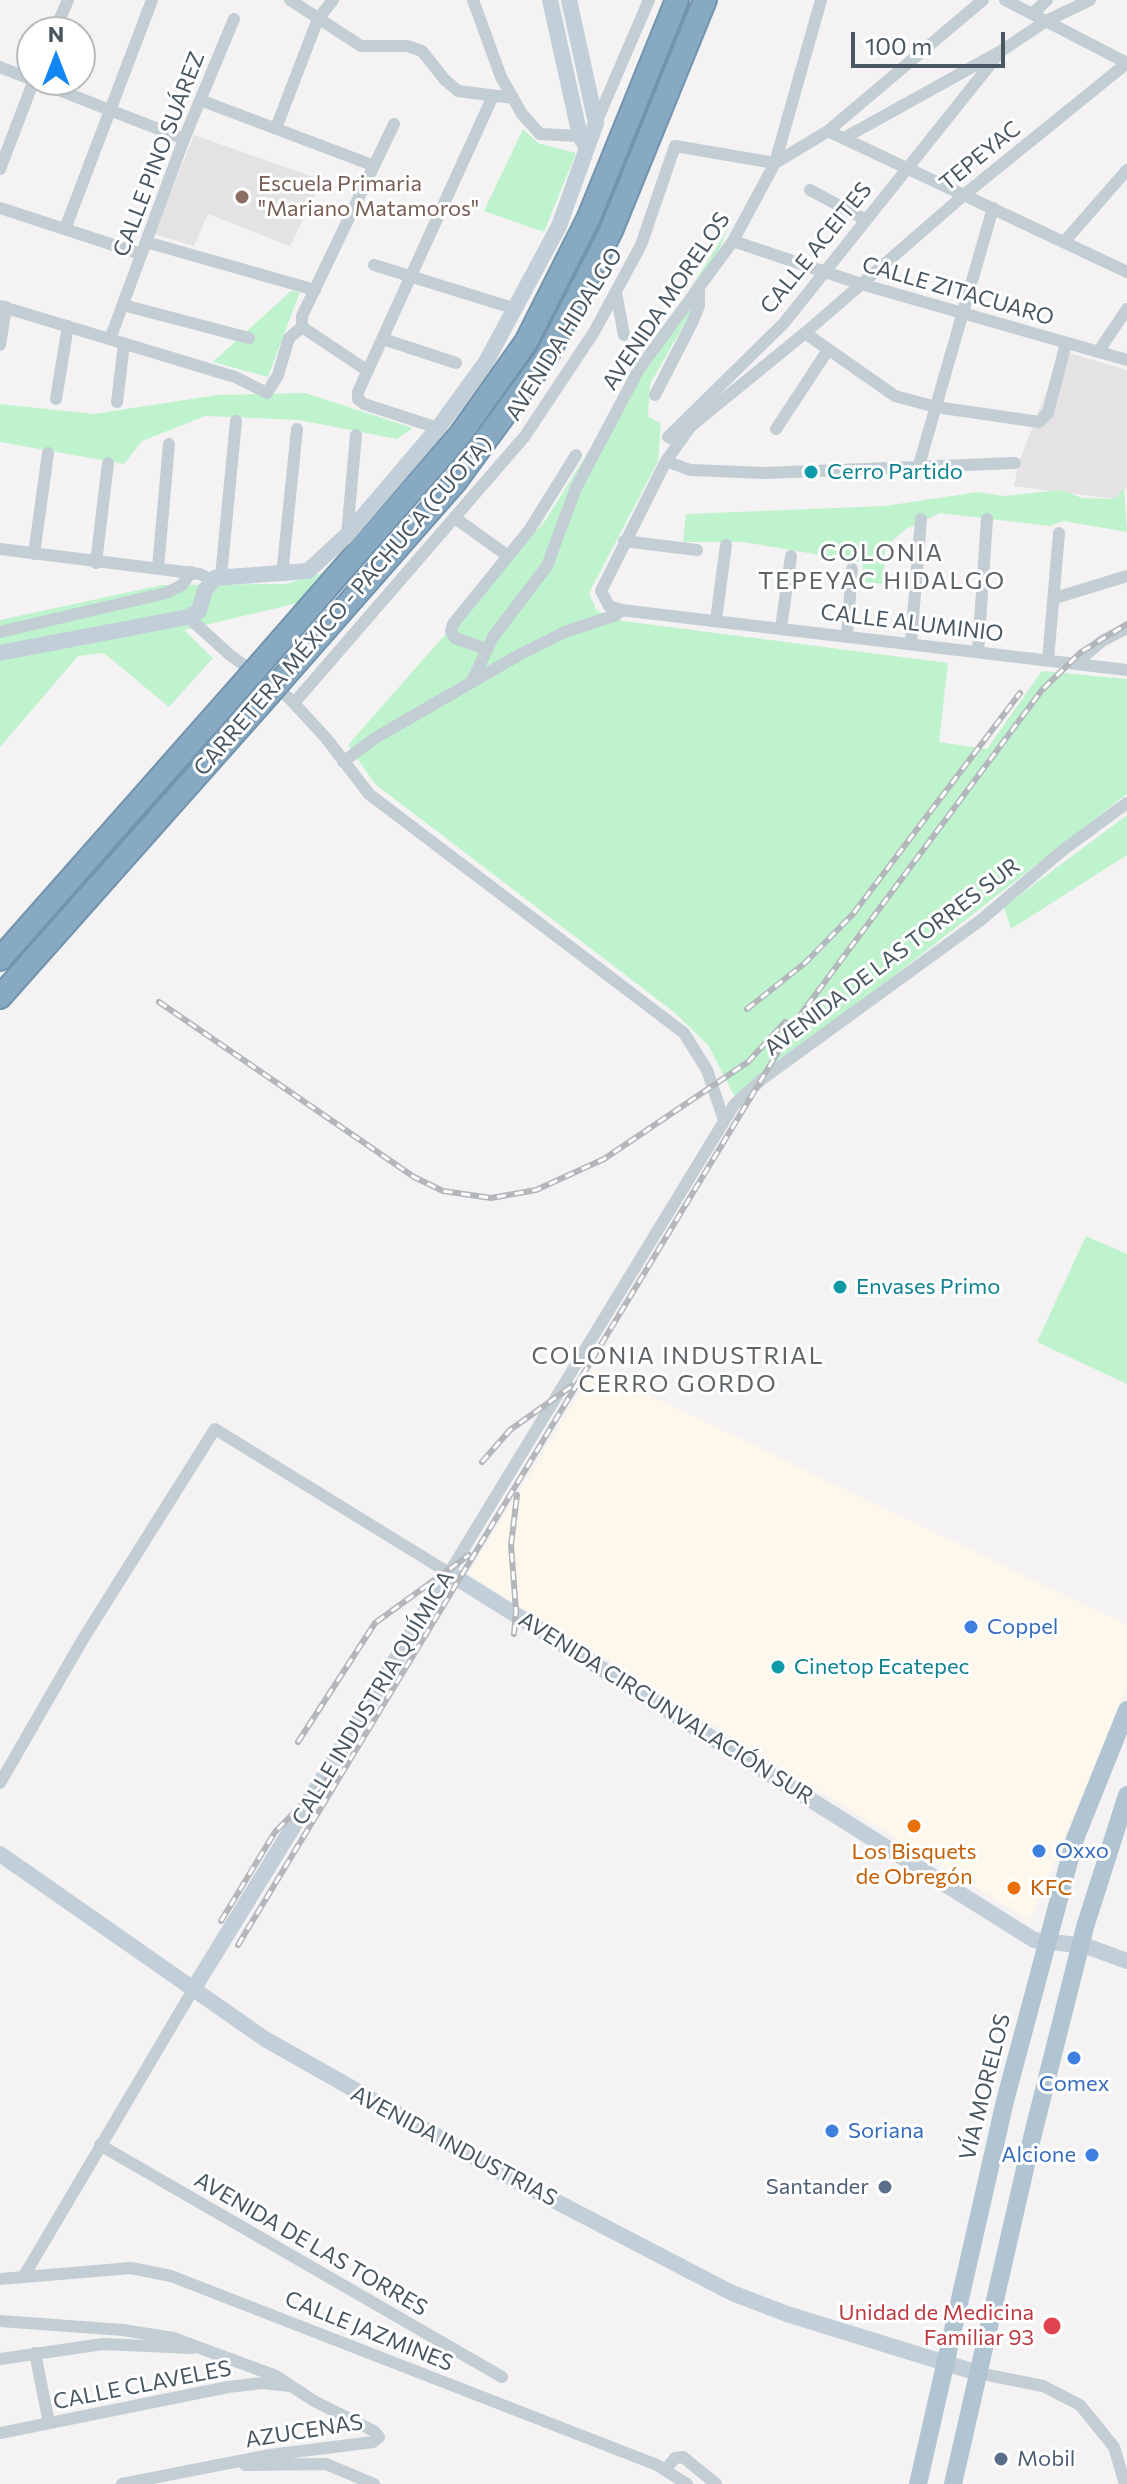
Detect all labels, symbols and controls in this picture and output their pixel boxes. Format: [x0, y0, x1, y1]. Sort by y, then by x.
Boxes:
north arrow [16, 16, 96, 96]
scale bar [855, 16, 1009, 66]
text: N [48, 20, 64, 47]
text: 100 m [865, 31, 932, 60]
street label: CALLE PINO SUÁREZ [108, 48, 210, 260]
street label: TEPEYAC [934, 116, 1026, 196]
place label: Escuela Primaria "Mariano Matamoros" [258, 171, 479, 222]
street label: CALLE ACEITES [755, 177, 877, 319]
marker: Escuela Primaria "Mariano Matamoros" [233, 188, 251, 206]
street label: AVENIDA MORELOS [597, 207, 735, 395]
street label: AVENIDA HIDALGO [500, 243, 628, 425]
street label: CALLE ZITACUARO [859, 251, 1057, 331]
street label: CARRETERA MÉXICO - PACHUCA (CUOTA) [188, 431, 498, 781]
place label: Cerro Partido [827, 459, 963, 485]
marker: Cerro Partido [802, 463, 820, 481]
district label: COLONIA TEPEYAC HIDALGO [758, 539, 1006, 595]
street label: CALLE ALUMINIO [819, 599, 1005, 647]
street label: AVENIDA DE LAS TORRES SUR [759, 852, 1025, 1062]
place label: Envases Primo [856, 1274, 1000, 1300]
marker: Envases Primo [831, 1278, 849, 1296]
district label: COLONIA INDUSTRIAL CERRO GORDO [531, 1342, 825, 1398]
street label: CALLE INDUSTRIA QUÍMICA [286, 1566, 460, 1830]
street label: AVENIDA CIRCUNVALACIÓN SUR [514, 1606, 818, 1810]
place label: Coppel [987, 1614, 1058, 1640]
marker: Coppel [962, 1618, 980, 1636]
place label: Cinetop Ecatepec [794, 1654, 969, 1680]
marker: Cinetop Ecatepec [769, 1658, 787, 1676]
marker: Los Bisquets de Obregón [905, 1817, 923, 1835]
place label: Oxxo [1055, 1838, 1109, 1864]
place label: Los Bisquets de Obregón [851, 1839, 977, 1890]
marker: Oxxo [1030, 1842, 1048, 1860]
place label: KFC [1030, 1875, 1072, 1901]
marker: KFC [1005, 1879, 1023, 1897]
street label: VÍA MORELOS [954, 2011, 1016, 2163]
marker: Comex [1065, 2049, 1083, 2067]
place label: Comex [1039, 2071, 1109, 2097]
street label: AVENIDA INDUSTRIAS [346, 2080, 562, 2212]
place label: Soriana [848, 2118, 924, 2144]
marker: Soriana [823, 2122, 841, 2140]
place label: Alcione [1001, 2142, 1076, 2168]
marker: Alcione [1083, 2146, 1101, 2164]
street label: AVENIDA DE LAS TORRES [190, 2166, 432, 2322]
place label: Santander [766, 2174, 869, 2200]
marker: Santander [876, 2178, 894, 2196]
street label: CALLE JAZMINES [281, 2285, 457, 2377]
place label: Unidad de Medicina Familiar 93 [838, 2300, 1034, 2352]
marker: Unidad de Medicina Familiar 93 [1041, 2315, 1063, 2337]
street label: CALLE CLAVELES [51, 2355, 233, 2415]
street label: AZUCENAS [243, 2409, 365, 2453]
place label: Mobil [1017, 2446, 1075, 2472]
marker: Mobil [992, 2450, 1010, 2468]

